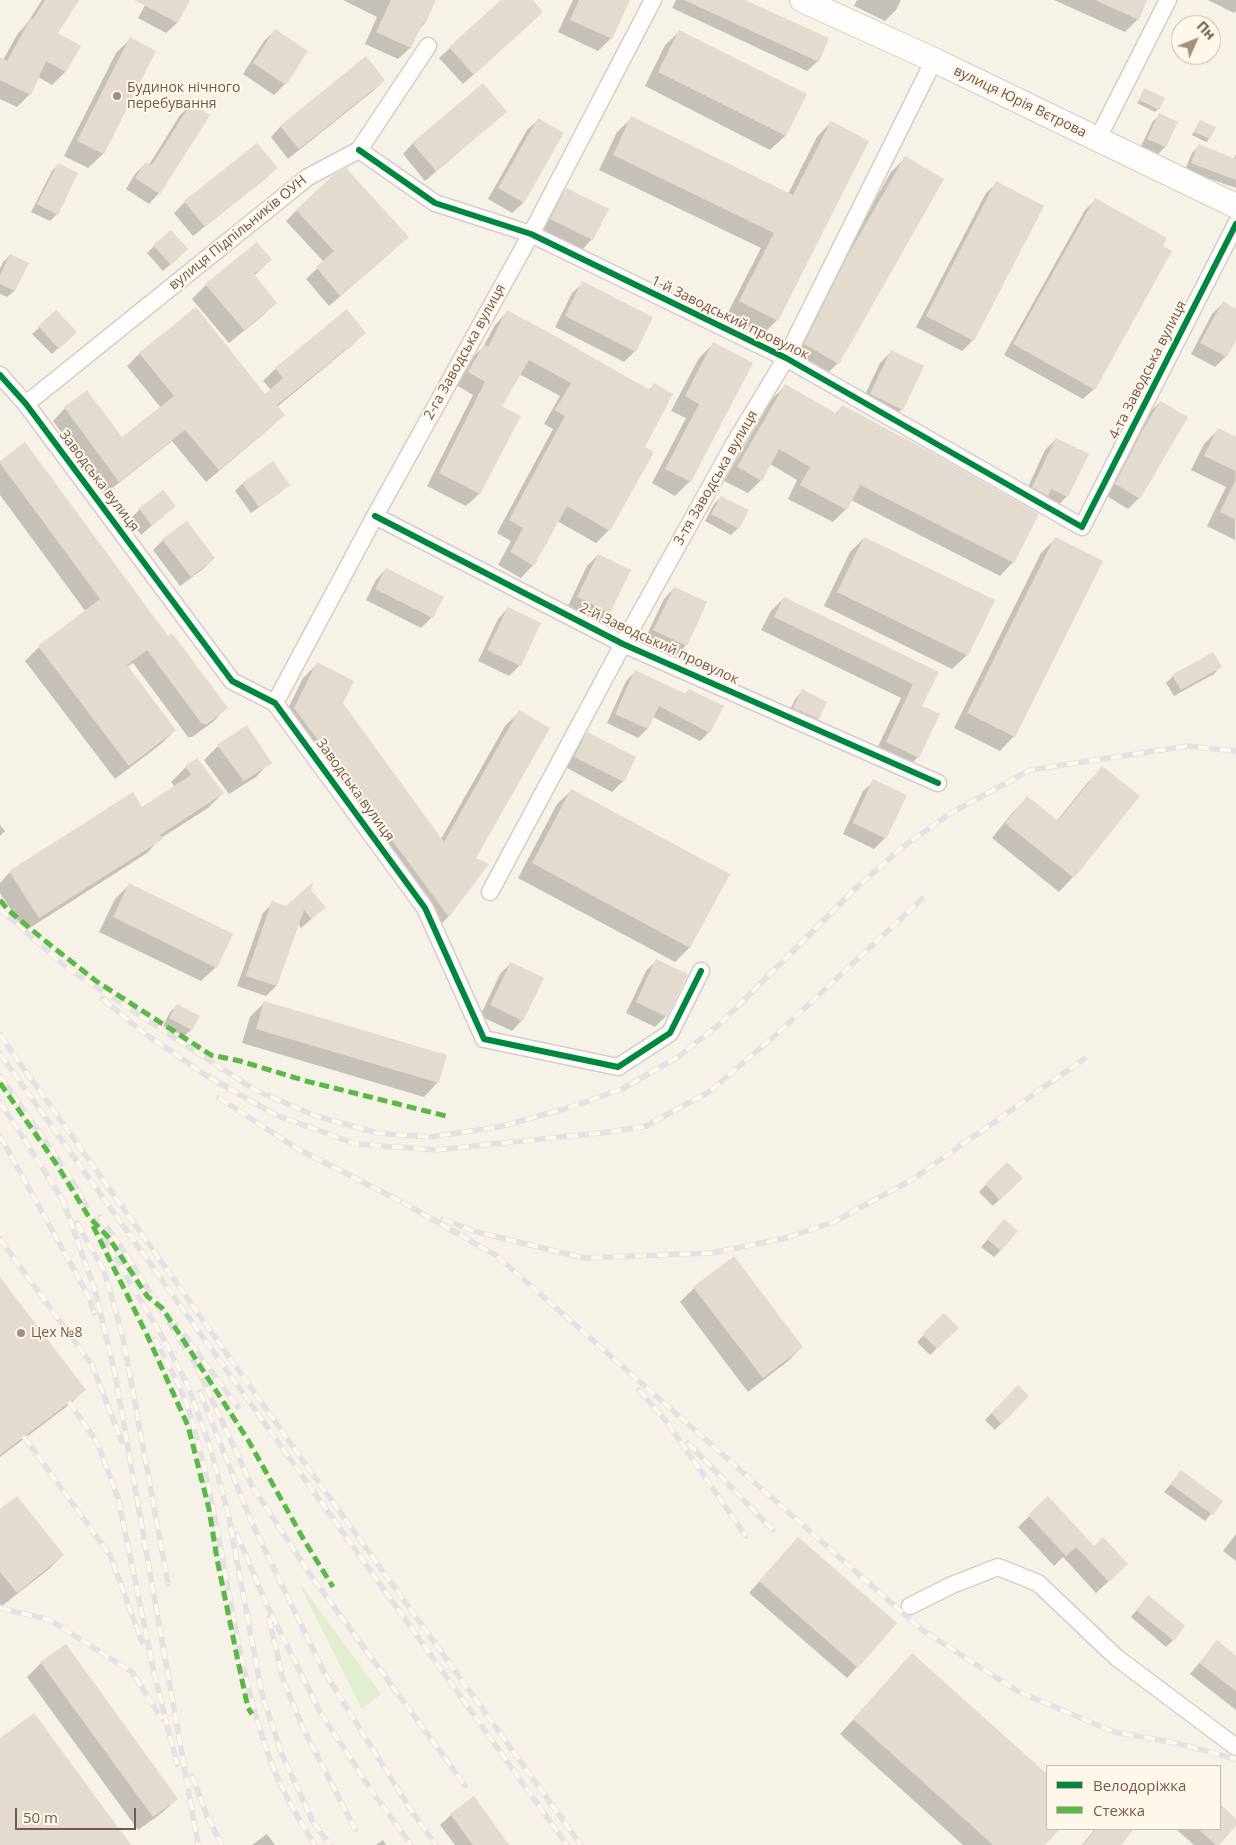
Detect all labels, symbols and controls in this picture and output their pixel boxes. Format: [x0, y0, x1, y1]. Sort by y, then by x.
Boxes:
north arrow [1171, 15, 1221, 65]
text: Пн [1193, 16, 1220, 44]
street label: вулиця Юрія Вєтрова [951, 63, 1089, 141]
place label: Будинок нічного перебування [127, 80, 240, 112]
marker: Будинок нічного перебування [111, 90, 123, 102]
street label: вулиця Підпільників ОУН [166, 172, 310, 294]
street label: 1-й Заводський провулок [648, 272, 812, 364]
street label: 2-га Заводська вулиця [421, 281, 509, 423]
street label: 4-та Заводська вулиця [1106, 298, 1190, 442]
street label: 3-тя Заводська вулиця [670, 408, 762, 548]
street label: Заводська вулиця [55, 427, 143, 535]
street label: 2-й Заводський провулок [577, 600, 741, 688]
street label: Заводська вулиця [312, 735, 398, 845]
place label: Цех №8 [31, 1325, 82, 1341]
marker: Цех №8 [15, 1327, 27, 1339]
legend [1046, 1765, 1221, 1830]
text: Велодоріжка [1093, 1775, 1186, 1795]
scale bar [18, 1798, 139, 1830]
text: Стежка [1093, 1800, 1145, 1820]
text: 50 m [23, 1807, 58, 1827]

